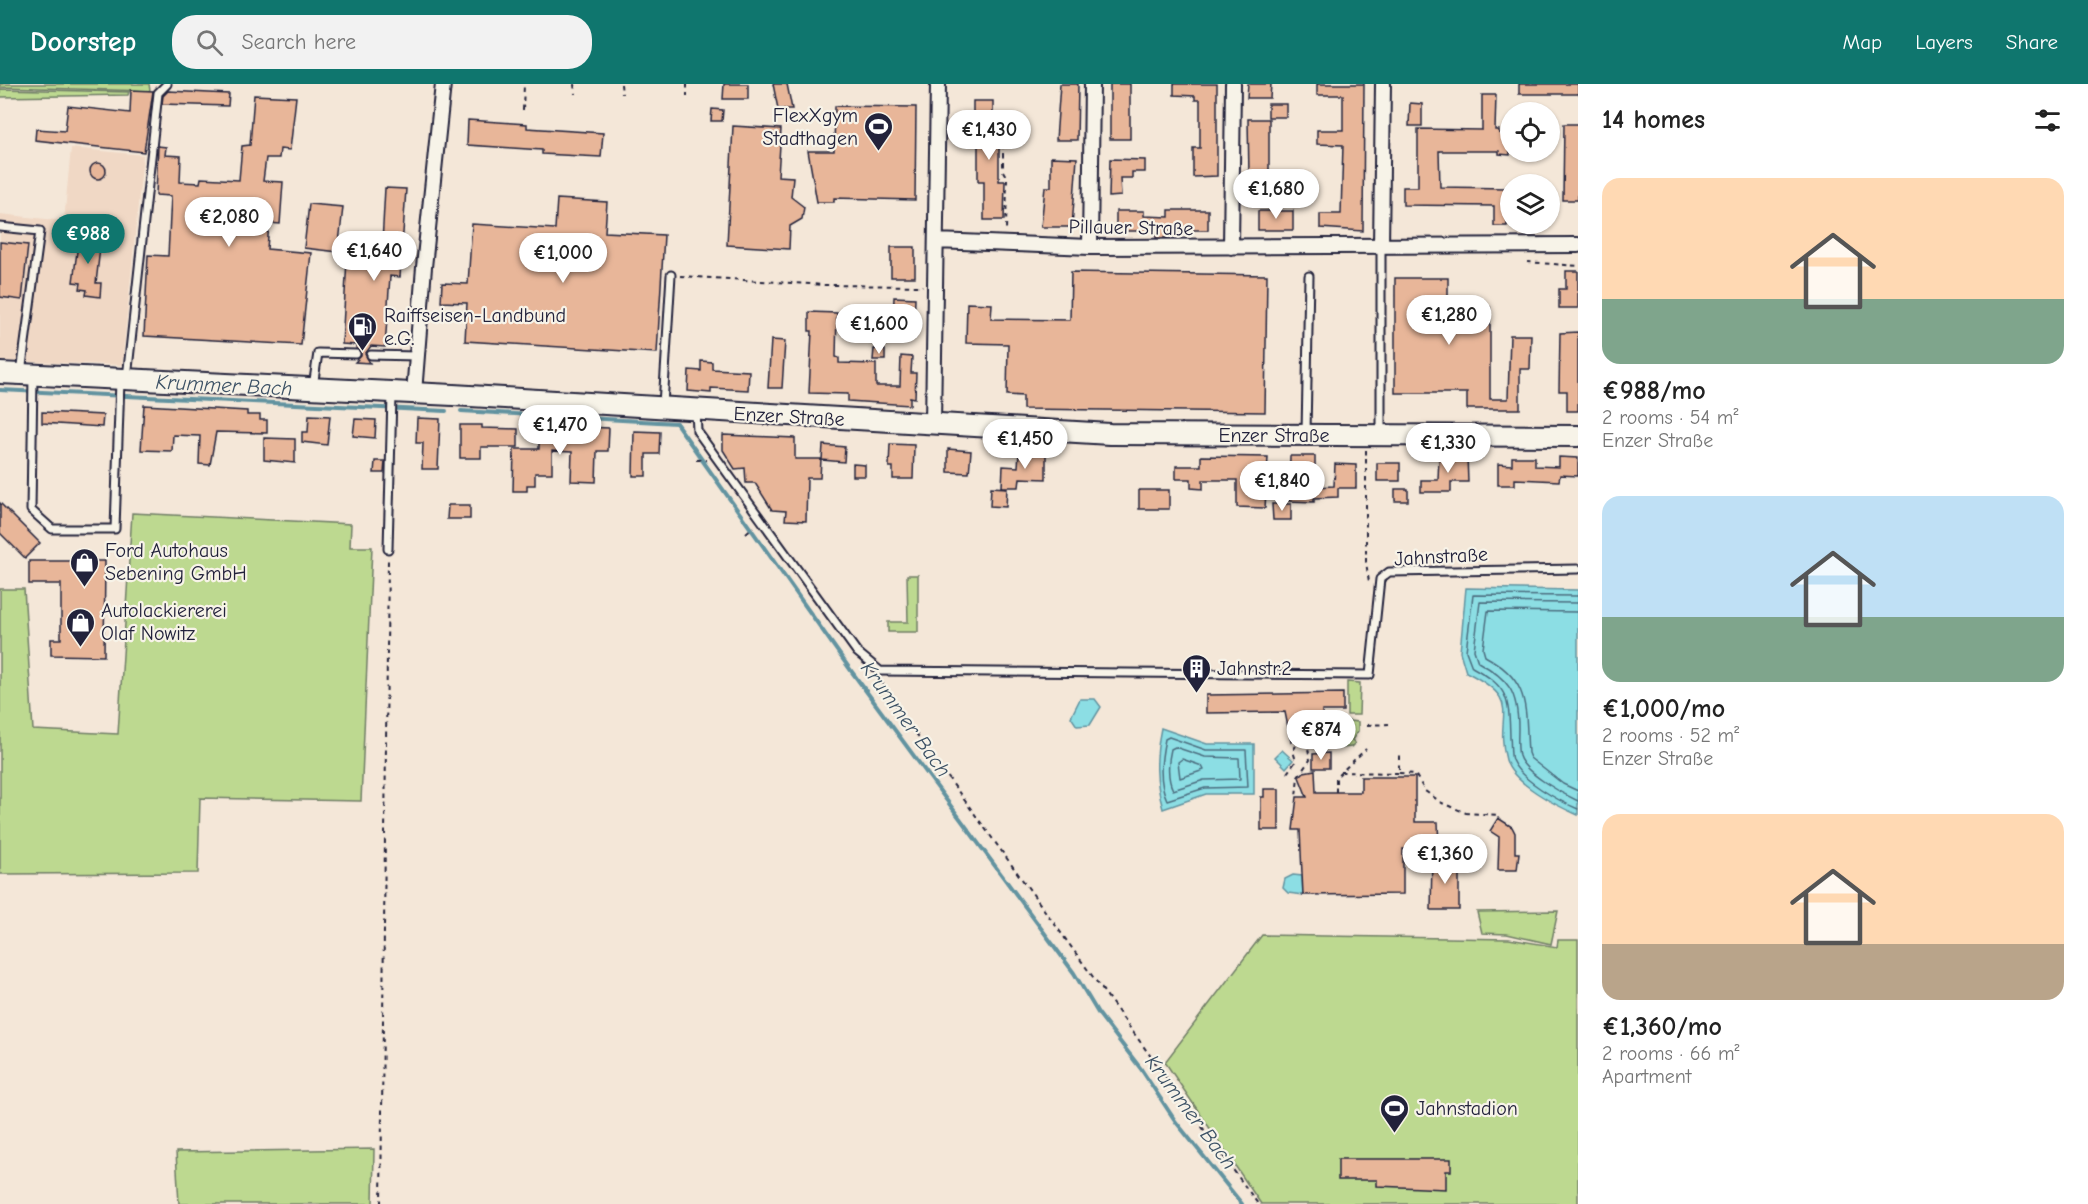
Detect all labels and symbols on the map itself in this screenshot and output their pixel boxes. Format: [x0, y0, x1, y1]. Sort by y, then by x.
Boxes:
place label: FlexXgym Stadthagen [762, 104, 858, 150]
sports icon: FlexXgym Stadthagen [863, 110, 895, 152]
pin: €1,430 [940, 110, 1038, 161]
pin: €1,680 [1227, 169, 1325, 220]
pin: €2,080 [180, 197, 278, 248]
pin: €988 [52, 214, 124, 265]
street label: Pillauer Straße [1068, 215, 1194, 240]
pin: €1,640 [325, 231, 423, 282]
pin: €1,000 [514, 233, 612, 284]
pin: €1,280 [1400, 295, 1498, 346]
place label: Raiffseisen-Landbund e.G. [384, 304, 566, 350]
pin: €1,600 [830, 304, 928, 355]
fuel station icon: Raiffseisen-Landbund e.G. [347, 310, 379, 352]
water label: Krummer Bach [155, 369, 293, 401]
street label: Enzer Straße [733, 402, 845, 431]
pin: €1,470 [511, 405, 609, 456]
pin: €1,450 [976, 419, 1074, 470]
pin: €1,330 [1399, 423, 1497, 474]
street label: Enzer Straße [1218, 424, 1330, 447]
pin: €1,840 [1233, 461, 1331, 512]
place label: Ford Autohaus Sebening GmbH [105, 539, 247, 585]
street label: Jahnstraße [1394, 543, 1488, 570]
shop icon: Ford Autohaus Sebening GmbH [68, 546, 100, 588]
place label: Autolackiererei Olaf Nowitz [101, 599, 227, 645]
shop icon: Autolackiererei Olaf Nowitz [64, 606, 96, 648]
building icon: Jahnstr.2 [1180, 652, 1212, 694]
water label: Krummer Bach [856, 657, 956, 781]
place label: Jahnstr.2 [1217, 657, 1292, 680]
pin: €874 [1285, 710, 1357, 761]
pin: €1,360 [1396, 834, 1494, 885]
water label: Krummer Bach [1140, 1050, 1242, 1174]
sports icon: Jahnstadion [1379, 1092, 1411, 1134]
place label: Jahnstadion [1416, 1097, 1518, 1120]

